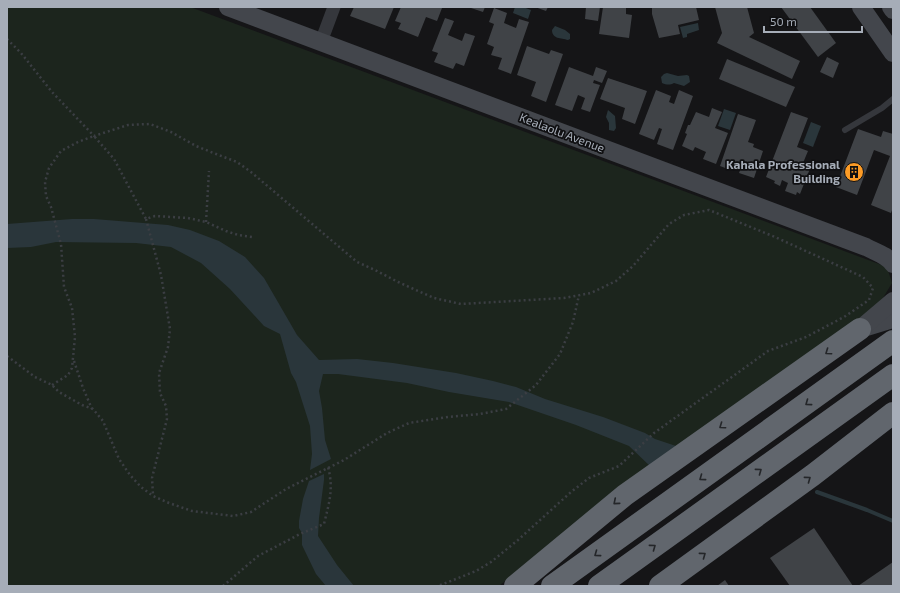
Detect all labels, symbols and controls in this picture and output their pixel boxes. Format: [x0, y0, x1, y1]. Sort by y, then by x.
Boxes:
scale bar [764, 8, 862, 34]
text: 50 m [770, 14, 797, 28]
street label: Kealaolu Avenue [518, 109, 607, 155]
place label: Kahala Professional Building [726, 157, 840, 185]
building icon: Kahala Professional Building [843, 161, 865, 183]
one-way arrow [826, 347, 833, 354]
one-way arrow [805, 398, 812, 405]
one-way arrow [719, 421, 726, 429]
one-way arrow [755, 468, 762, 476]
one-way arrow [699, 473, 706, 481]
one-way arrow [804, 477, 811, 484]
one-way arrow [614, 497, 621, 504]
one-way arrow [649, 545, 656, 552]
one-way arrow [594, 549, 601, 556]
one-way arrow [699, 552, 706, 560]

